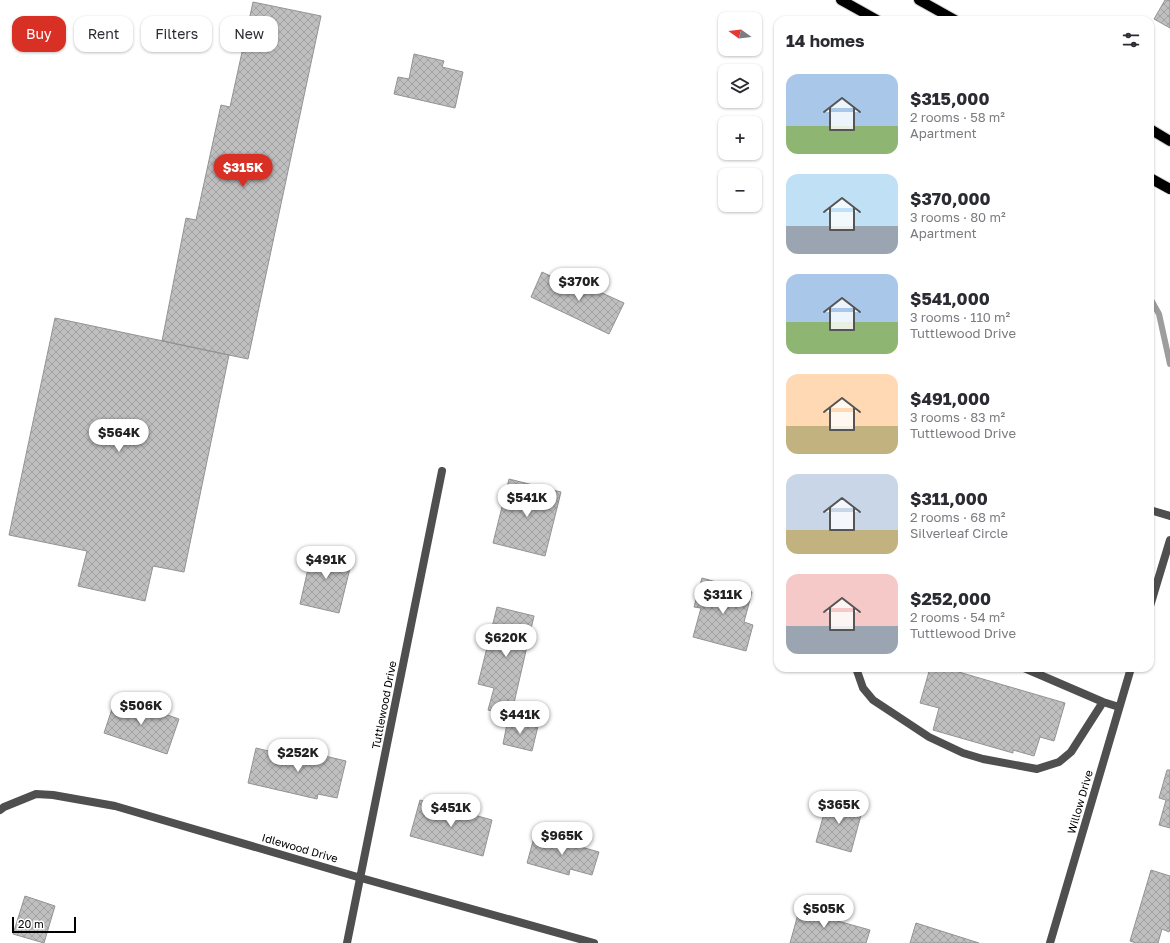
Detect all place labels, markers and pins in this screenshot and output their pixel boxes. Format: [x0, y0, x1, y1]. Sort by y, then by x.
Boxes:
pin: $315K [215, 154, 271, 188]
pin: $370K [551, 268, 607, 302]
pin: $564K [91, 419, 147, 453]
pin: $541K [499, 484, 555, 518]
pin: $491K [298, 546, 354, 580]
pin: $311K [695, 581, 751, 615]
pin: $620K [478, 624, 534, 658]
pin: $506K [113, 692, 169, 726]
pin: $441K [492, 701, 548, 735]
pin: $252K [270, 739, 326, 773]
pin: $365K [811, 791, 867, 825]
pin: $451K [423, 794, 479, 828]
pin: $965K [534, 822, 590, 856]
pin: $505K [796, 895, 852, 929]

